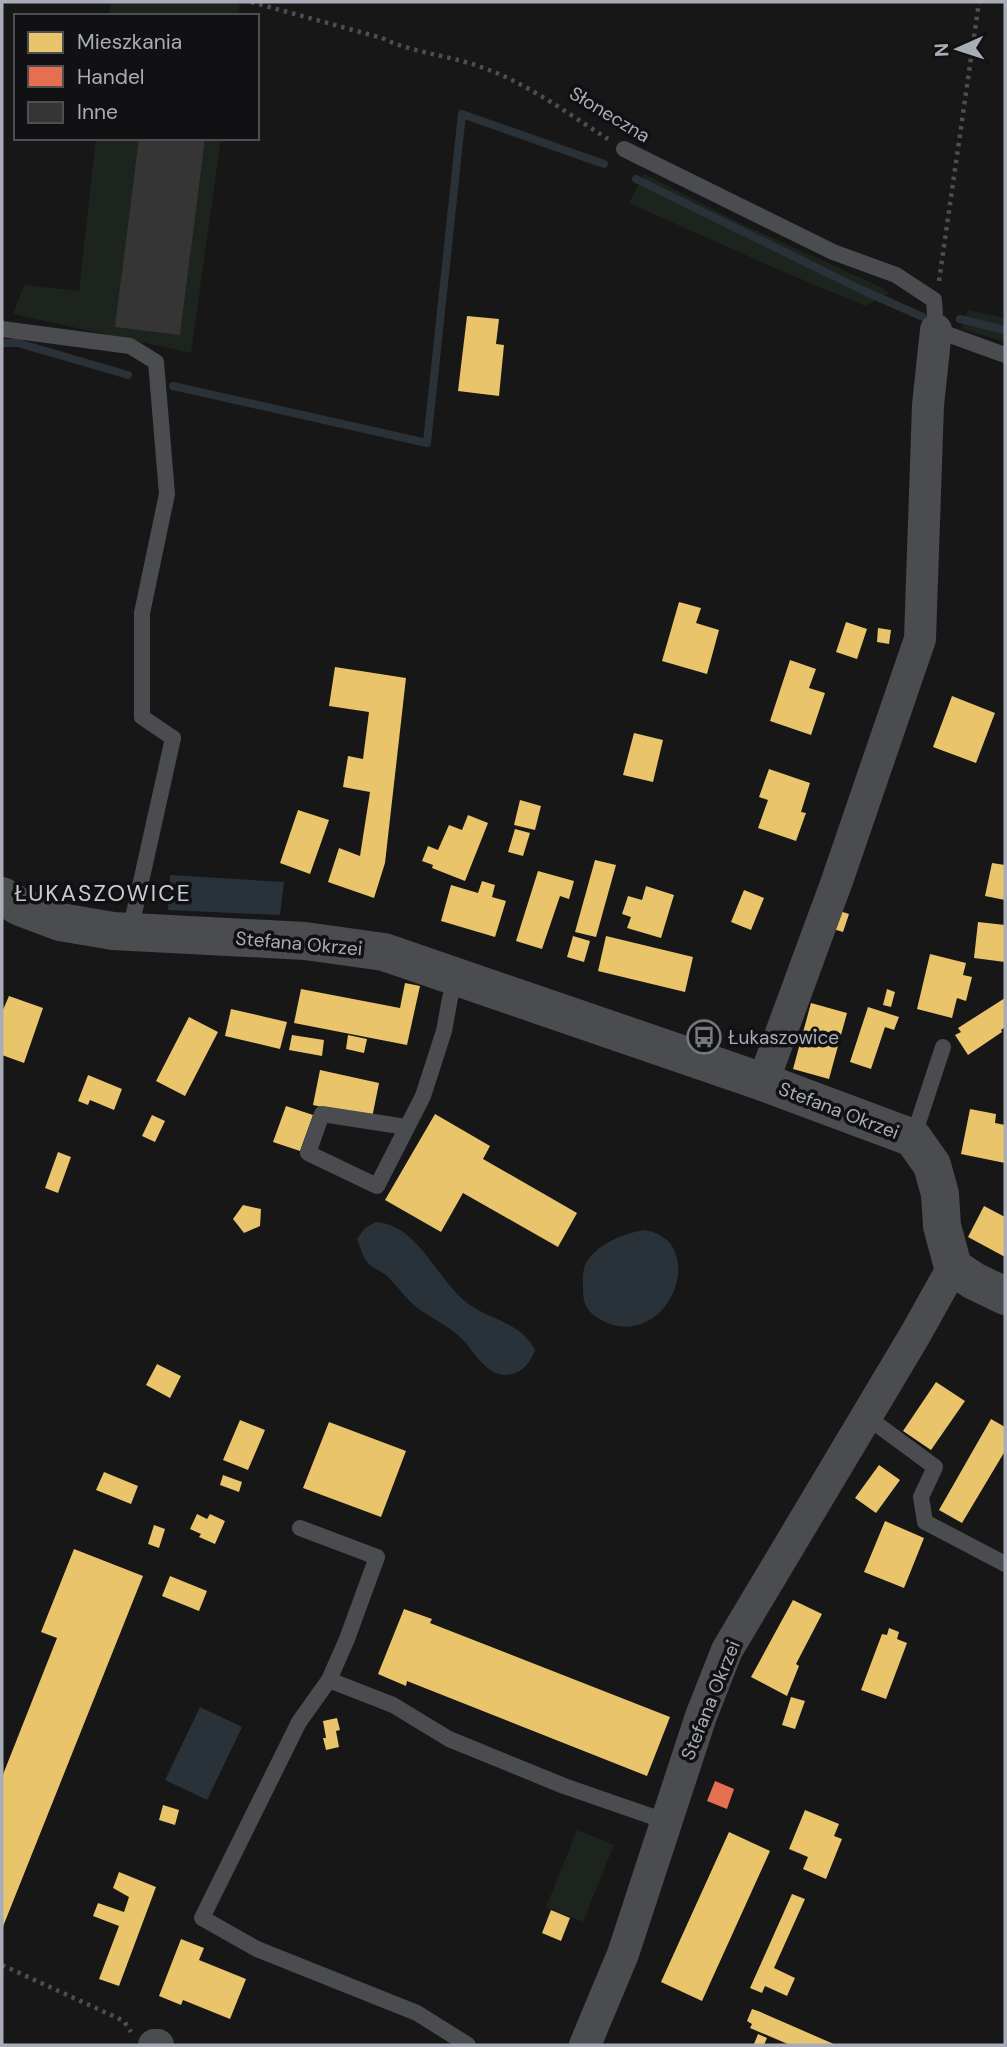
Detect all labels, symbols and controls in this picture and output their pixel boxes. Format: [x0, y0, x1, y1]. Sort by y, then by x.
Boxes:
legend [14, 14, 259, 140]
north arrow [923, 14, 993, 84]
text: Mieszkania [77, 28, 182, 56]
text: N [929, 42, 954, 57]
text: Handel [77, 63, 145, 91]
street label: Słoneczna [565, 81, 655, 148]
text: Inne [77, 98, 118, 126]
district label: ŁUKASZOWICE [14, 878, 192, 908]
street label: Stefana Okrzei [235, 926, 363, 961]
bus stop icon: Łukaszowice [685, 1018, 723, 1056]
place label: Łukaszowice [728, 1025, 839, 1050]
street label: Stefana Okrzei [775, 1076, 903, 1145]
street label: Stefana Okrzei [675, 1637, 746, 1764]

